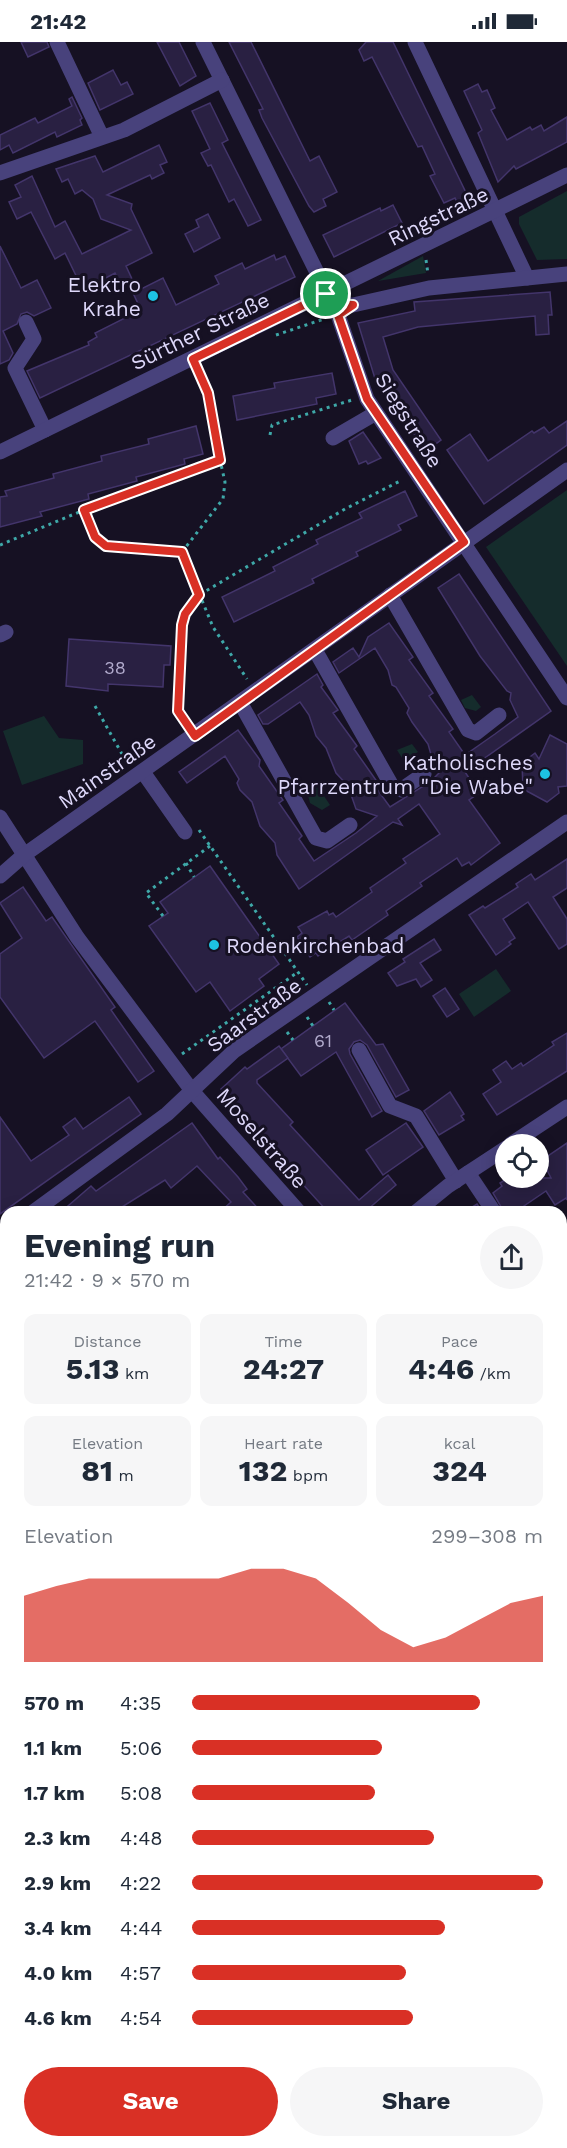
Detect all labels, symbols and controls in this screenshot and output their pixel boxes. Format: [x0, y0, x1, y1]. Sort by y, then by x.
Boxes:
text: 21:42 [30, 9, 86, 34]
street label: Ringstraße [384, 181, 492, 251]
pin [300, 268, 351, 319]
place label: Elektro Krahe [68, 272, 141, 321]
icon: arrive [309, 277, 342, 310]
street label: Sürther Straße [127, 287, 273, 375]
marker: Elektro Krahe [146, 289, 160, 303]
street label: Siegstraße [370, 368, 448, 472]
house number: 38 [104, 657, 126, 678]
street label: Mainstraße [53, 728, 161, 814]
place label: Katholisches Pfarrzentrum "Die Wabe" [278, 750, 533, 799]
marker: Katholisches Pfarrzentrum "Die Wabe" [538, 767, 552, 781]
place label: Rodenkirchenbad [226, 933, 404, 958]
marker: Rodenkirchenbad [207, 938, 221, 952]
street label: Saarstraße [202, 972, 306, 1058]
house number: 61 [314, 1030, 332, 1051]
street label: Moselstraße [212, 1083, 312, 1193]
map controls [495, 1134, 549, 1188]
button: locate [495, 1134, 549, 1188]
text: Evening run [24, 1226, 215, 1265]
button: share [480, 1226, 543, 1289]
text: 21:42 · 9 × 570 m [24, 1268, 190, 1292]
text: Distance [73, 1332, 142, 1351]
text: Time [264, 1332, 303, 1351]
text: Pace [441, 1332, 478, 1351]
text: 5.13 [66, 1351, 120, 1386]
text: 24:27 [243, 1351, 324, 1386]
text: 4:46 [408, 1351, 474, 1386]
text: km [120, 1364, 149, 1383]
text: /km [474, 1364, 511, 1383]
text: Elevation [72, 1434, 143, 1453]
text: Heart rate [244, 1434, 323, 1453]
text: kcal [444, 1434, 475, 1453]
text: 81 [81, 1453, 113, 1488]
text: 132 [239, 1453, 287, 1488]
text: 324 [432, 1453, 487, 1488]
text: m [113, 1466, 134, 1485]
text: bpm [287, 1466, 328, 1485]
text: Elevation [24, 1524, 113, 1548]
text: 299–308 m [431, 1524, 543, 1548]
text: 570 m [24, 1691, 84, 1715]
text: 4:35 [120, 1691, 161, 1715]
text: 1.1 km [24, 1736, 82, 1760]
text: 5:06 [120, 1736, 162, 1760]
text: 1.7 km [24, 1781, 85, 1805]
text: 5:08 [120, 1781, 162, 1805]
text: 2.3 km [24, 1826, 91, 1850]
text: 4:48 [120, 1826, 163, 1850]
text: 2.9 km [24, 1871, 91, 1895]
text: 4:22 [120, 1871, 161, 1895]
text: 3.4 km [24, 1916, 91, 1940]
text: 4:44 [120, 1916, 163, 1940]
text: 4.0 km [24, 1961, 92, 1985]
text: 4:57 [120, 1961, 161, 1985]
text: 4.6 km [24, 2006, 92, 2030]
text: 4:54 [120, 2006, 162, 2030]
button: Save [24, 2067, 278, 2136]
button: Share [290, 2067, 543, 2136]

